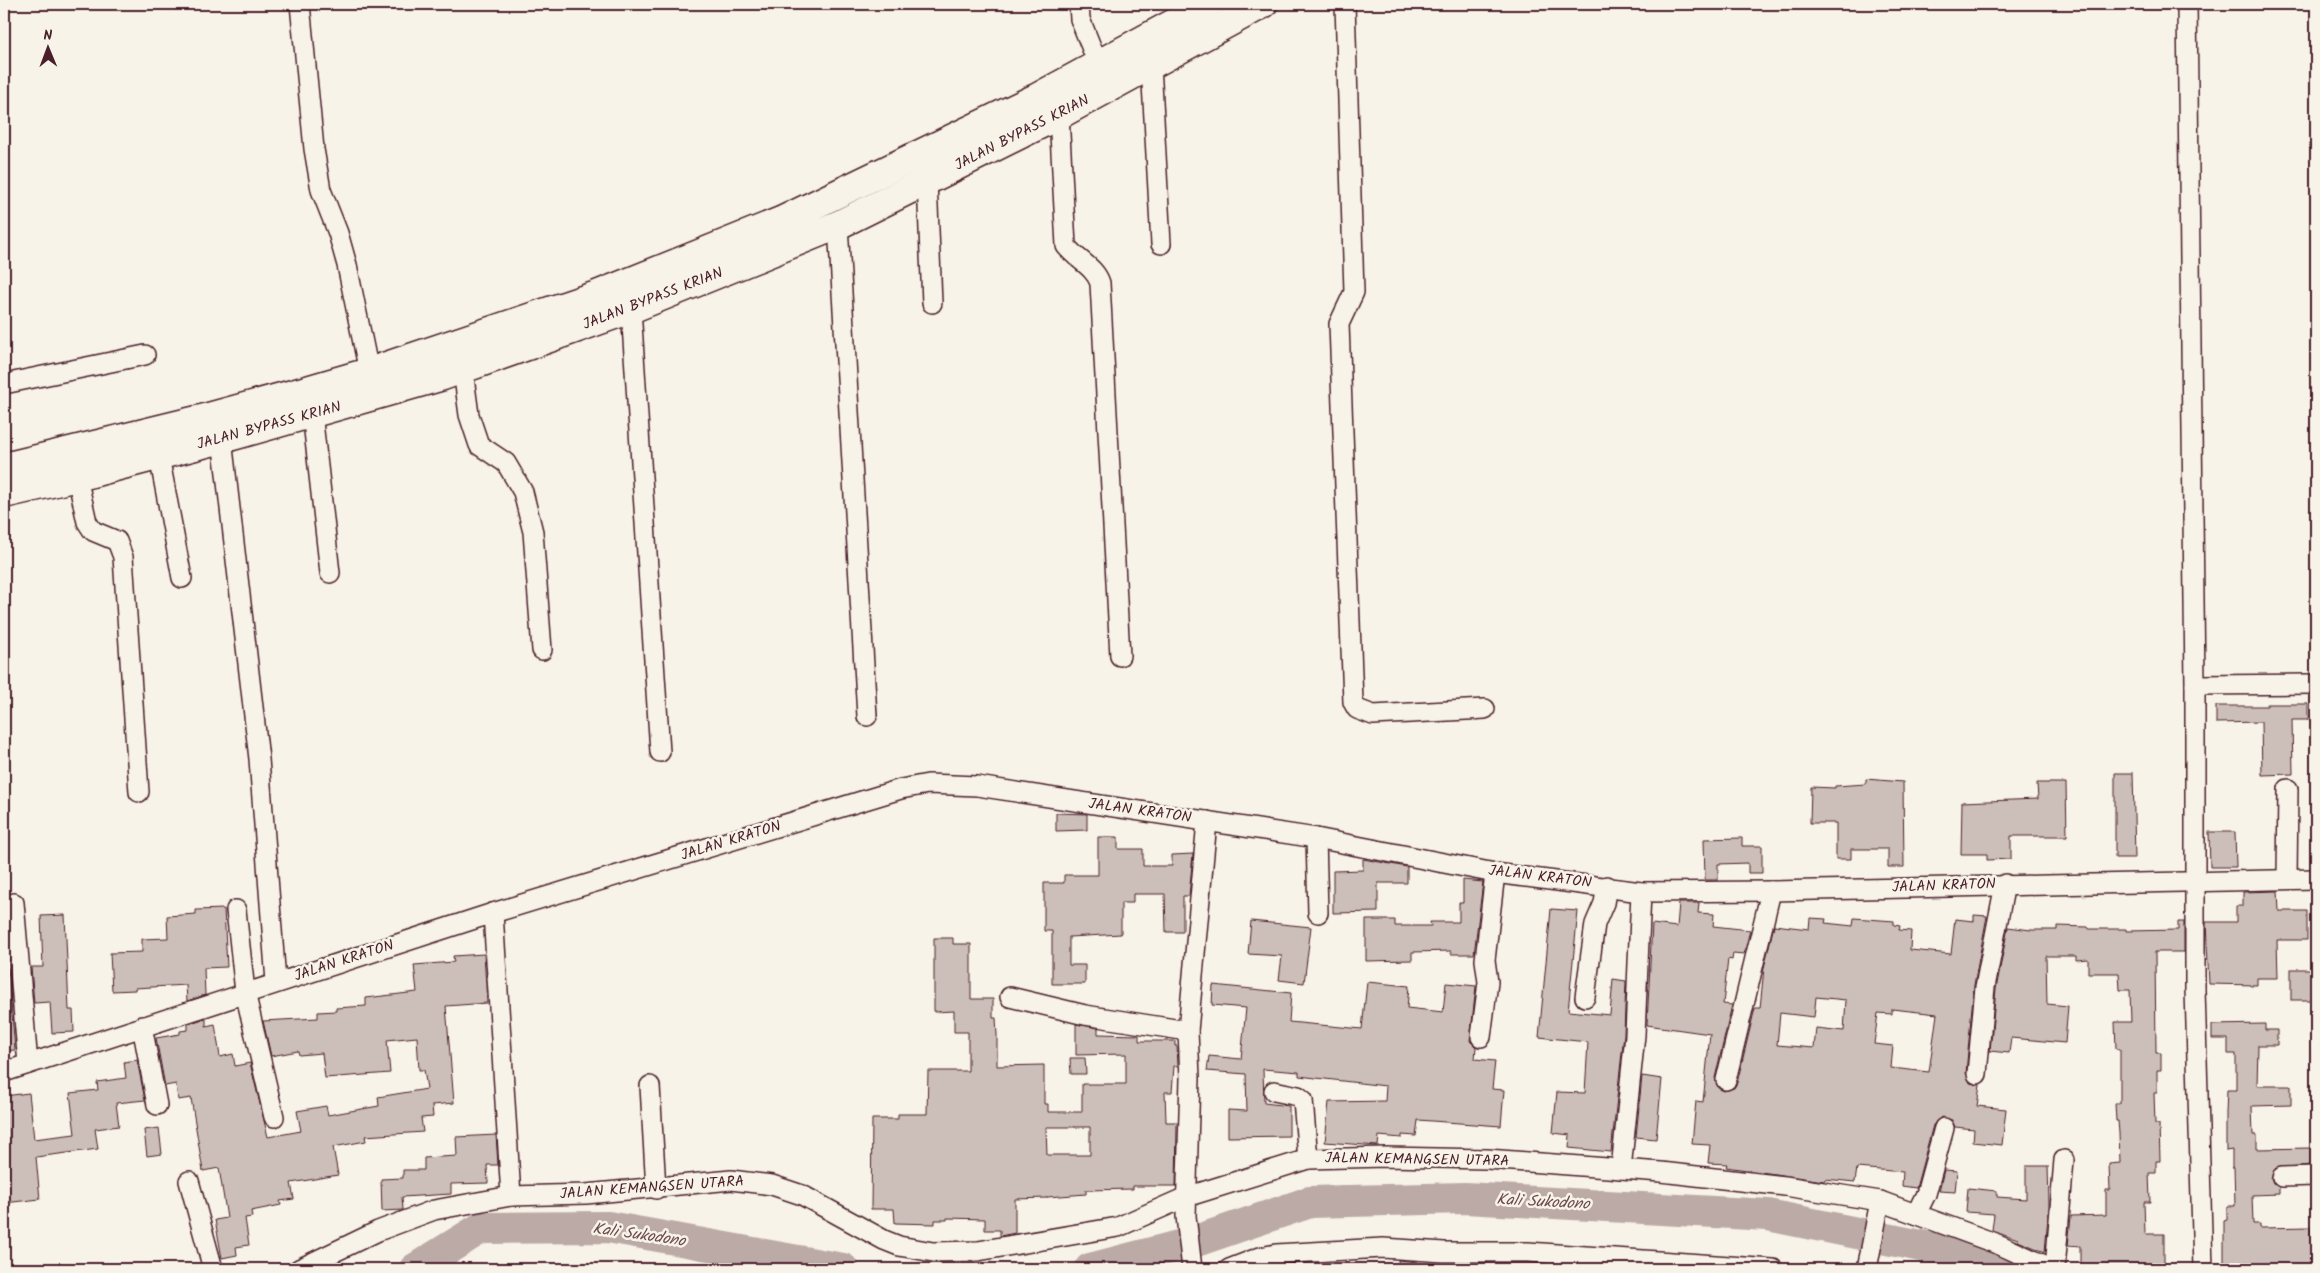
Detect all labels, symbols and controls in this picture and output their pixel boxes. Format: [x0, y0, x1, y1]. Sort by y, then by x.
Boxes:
north arrow [22, 22, 72, 72]
text: N [43, 25, 53, 47]
street label: JALAN BYPASS KRIAN [950, 89, 1094, 177]
street label: JALAN BYPASS KRIAN [579, 261, 727, 337]
street label: JALAN BYPASS KRIAN [194, 395, 344, 457]
street label: JALAN KRATON [1087, 792, 1193, 830]
street label: JALAN KRATON [678, 814, 784, 868]
street label: JALAN KRATON [1487, 859, 1593, 895]
street label: JALAN KRATON [1892, 872, 1996, 900]
street label: JALAN KRATON [291, 934, 397, 988]
street label: JALAN KEMANGSEN UTARA [1325, 1146, 1509, 1174]
street label: JALAN KEMANGSEN UTARA [559, 1170, 745, 1206]
water label: Kali Sukodono [1496, 1187, 1592, 1217]
water label: Kali Sukodono [591, 1216, 689, 1254]

